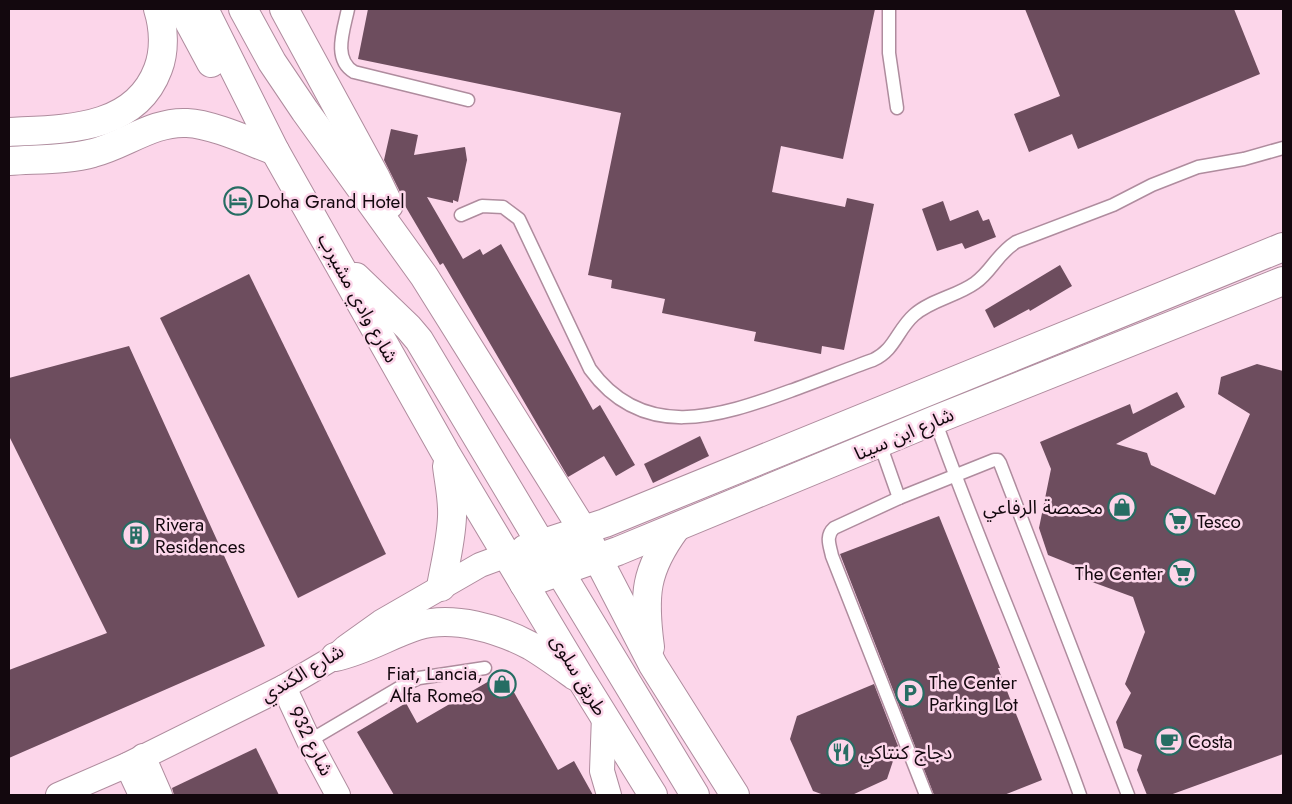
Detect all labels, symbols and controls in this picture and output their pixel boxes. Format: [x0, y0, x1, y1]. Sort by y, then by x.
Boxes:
hotel icon: Doha Grand Hotel [223, 186, 253, 216]
place label: Doha Grand Hotel [257, 188, 405, 215]
street label: شارع وادي مشيرب [310, 228, 405, 368]
street label: شارع ابن سينا [850, 401, 958, 467]
shop icon: محمصة الرفاعي [1107, 492, 1137, 522]
place label: محمصة الرفاعي [983, 494, 1103, 522]
supermarket icon: Tesco [1163, 506, 1193, 536]
place label: Tesco [1197, 508, 1241, 535]
place label: Rivera Residences [155, 511, 245, 560]
building icon: Rivera Residences [121, 520, 151, 550]
supermarket icon: The Center [1167, 558, 1197, 588]
place label: The Center [1075, 560, 1163, 587]
street label: طريق سلوى [544, 629, 614, 721]
street label: شارع الكندي [255, 637, 350, 710]
place label: Fiat, Lancia, Alfa Romeo [387, 660, 483, 709]
shop icon: Fiat, Lancia, Alfa Romeo [487, 669, 517, 699]
place label: The Center Parking Lot [929, 669, 1018, 718]
parking icon: The Center Parking Lot [895, 678, 925, 708]
street label: شارع 932 [282, 702, 340, 780]
cafe icon: Costa [1154, 726, 1184, 756]
place label: Costa [1188, 728, 1233, 755]
restaurant icon: دجاج كنتاكي [826, 737, 856, 767]
place label: دجاج كنتاكي [860, 739, 952, 767]

